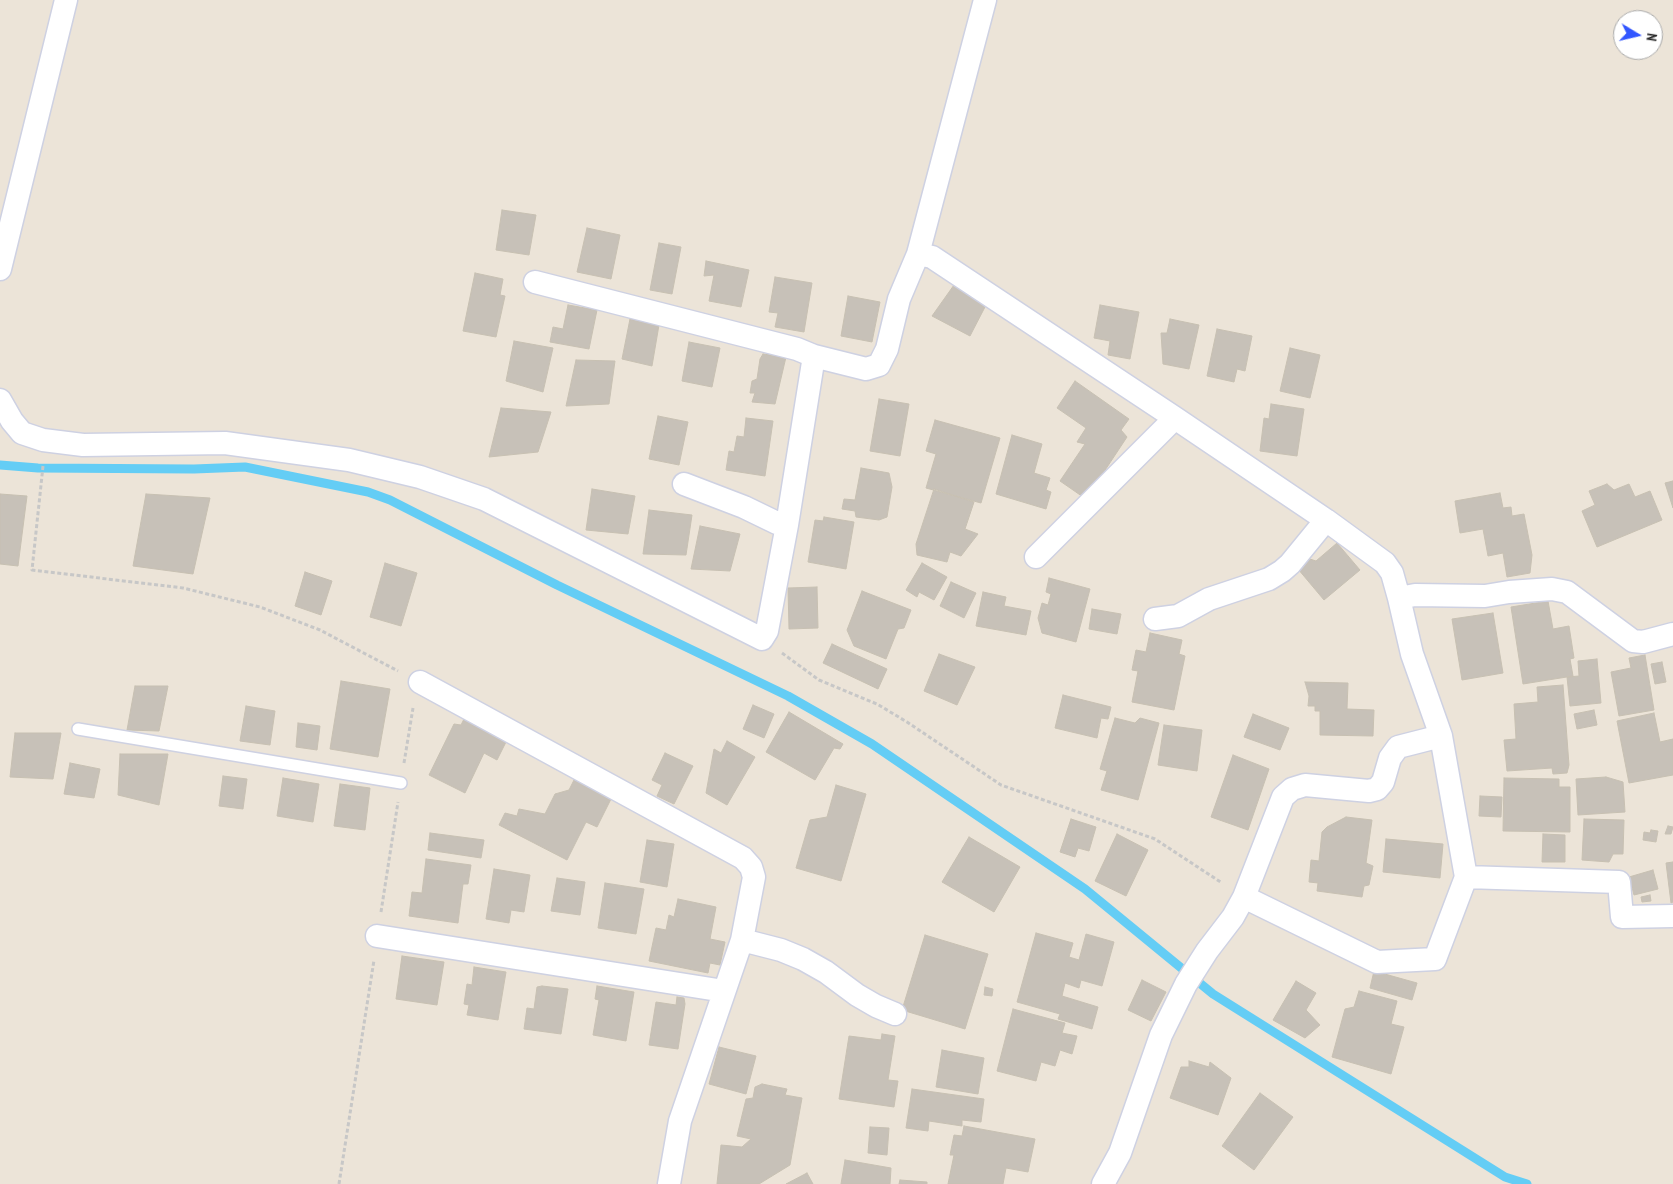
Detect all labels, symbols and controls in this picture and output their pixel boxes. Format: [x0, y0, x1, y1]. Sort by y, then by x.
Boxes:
north arrow [1613, 10, 1663, 60]
text: N [1642, 32, 1661, 42]

